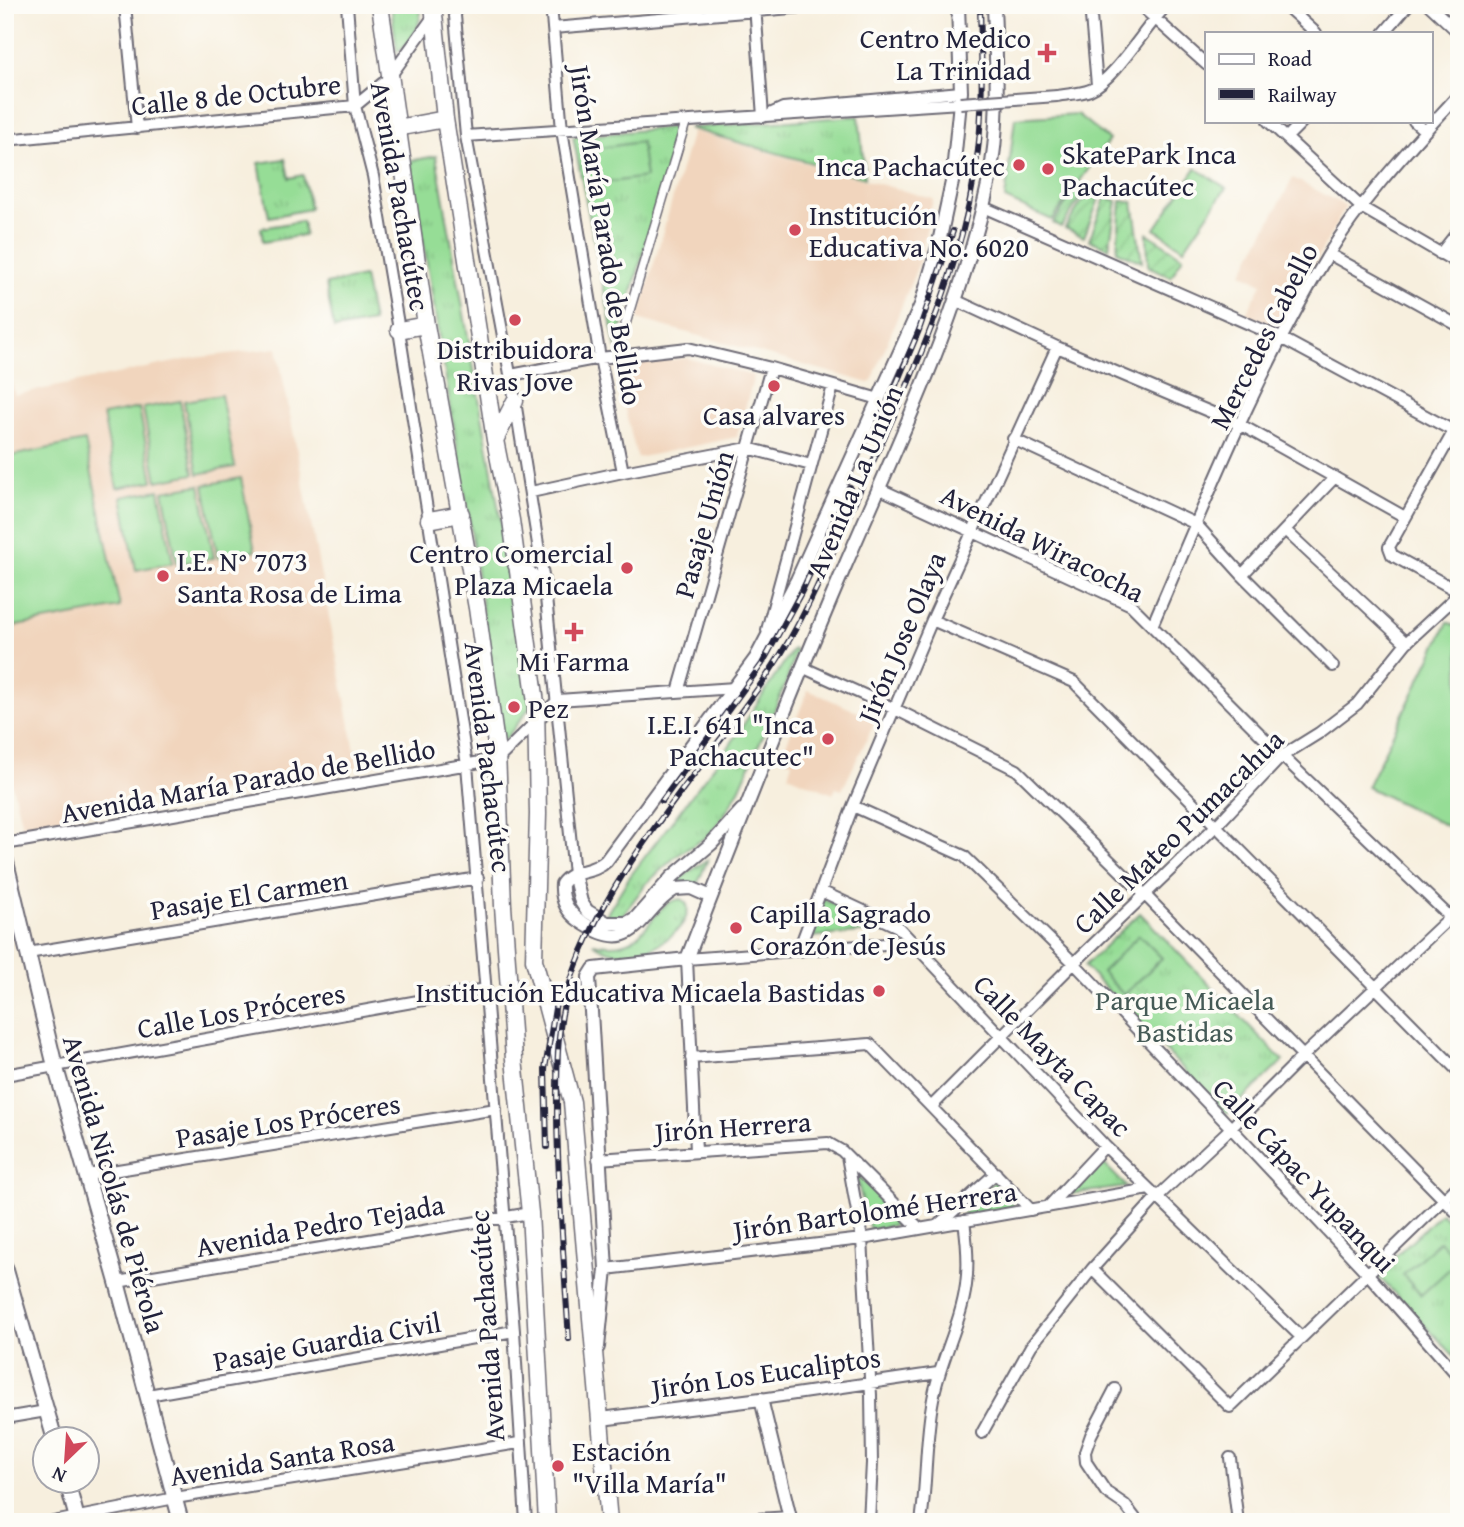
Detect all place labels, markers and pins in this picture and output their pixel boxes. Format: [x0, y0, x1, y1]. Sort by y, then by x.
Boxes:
place label: Centro Medico La Trinidad [860, 17, 1031, 90]
marker: Centro Medico La Trinidad [1037, 43, 1057, 63]
place label: SkatePark Inca Pachacútec [1062, 133, 1237, 206]
place label: Inca Pachacútec [817, 145, 1005, 186]
marker: Inca Pachacútec [1011, 157, 1027, 173]
marker: SkatePark Inca Pachacútec [1040, 161, 1056, 177]
place label: Institución Educativa No. 6020 [809, 194, 1029, 267]
marker: Institución Educativa No. 6020 [787, 222, 803, 238]
marker: Distribuidora Rivas Jove [507, 312, 523, 328]
place label: Distribuidora Rivas Jove [437, 328, 594, 401]
marker: Casa alvares [766, 378, 782, 394]
place label: Casa alvares [703, 394, 845, 435]
place label: Centro Comercial Plaza Micaela [409, 532, 614, 605]
place label: I.E. N° 7073 Santa Rosa de Lima [177, 540, 402, 613]
marker: Centro Comercial Plaza Micaela [619, 560, 635, 576]
marker: I.E. N° 7073 Santa Rosa de Lima [155, 568, 171, 584]
marker: Mi Farma [566, 624, 582, 640]
place label: Mi Farma [519, 640, 630, 681]
place label: Pez [528, 687, 568, 728]
marker: Pez [506, 699, 522, 715]
place label: I.E.I. 641 "Inca Pachacutec" [647, 703, 815, 776]
marker: I.E.I. 641 "Inca Pachacutec" [820, 731, 836, 747]
place label: Capilla Sagrado Corazón de Jesús [750, 892, 946, 965]
marker: Capilla Sagrado Corazón de Jesús [728, 920, 744, 936]
place label: Institución Educativa Micaela Bastidas [416, 971, 865, 1012]
marker: Institución Educativa Micaela Bastidas [871, 983, 887, 999]
place label: Estación "Villa María" [572, 1430, 727, 1503]
marker: Estación "Villa María" [550, 1458, 566, 1474]

